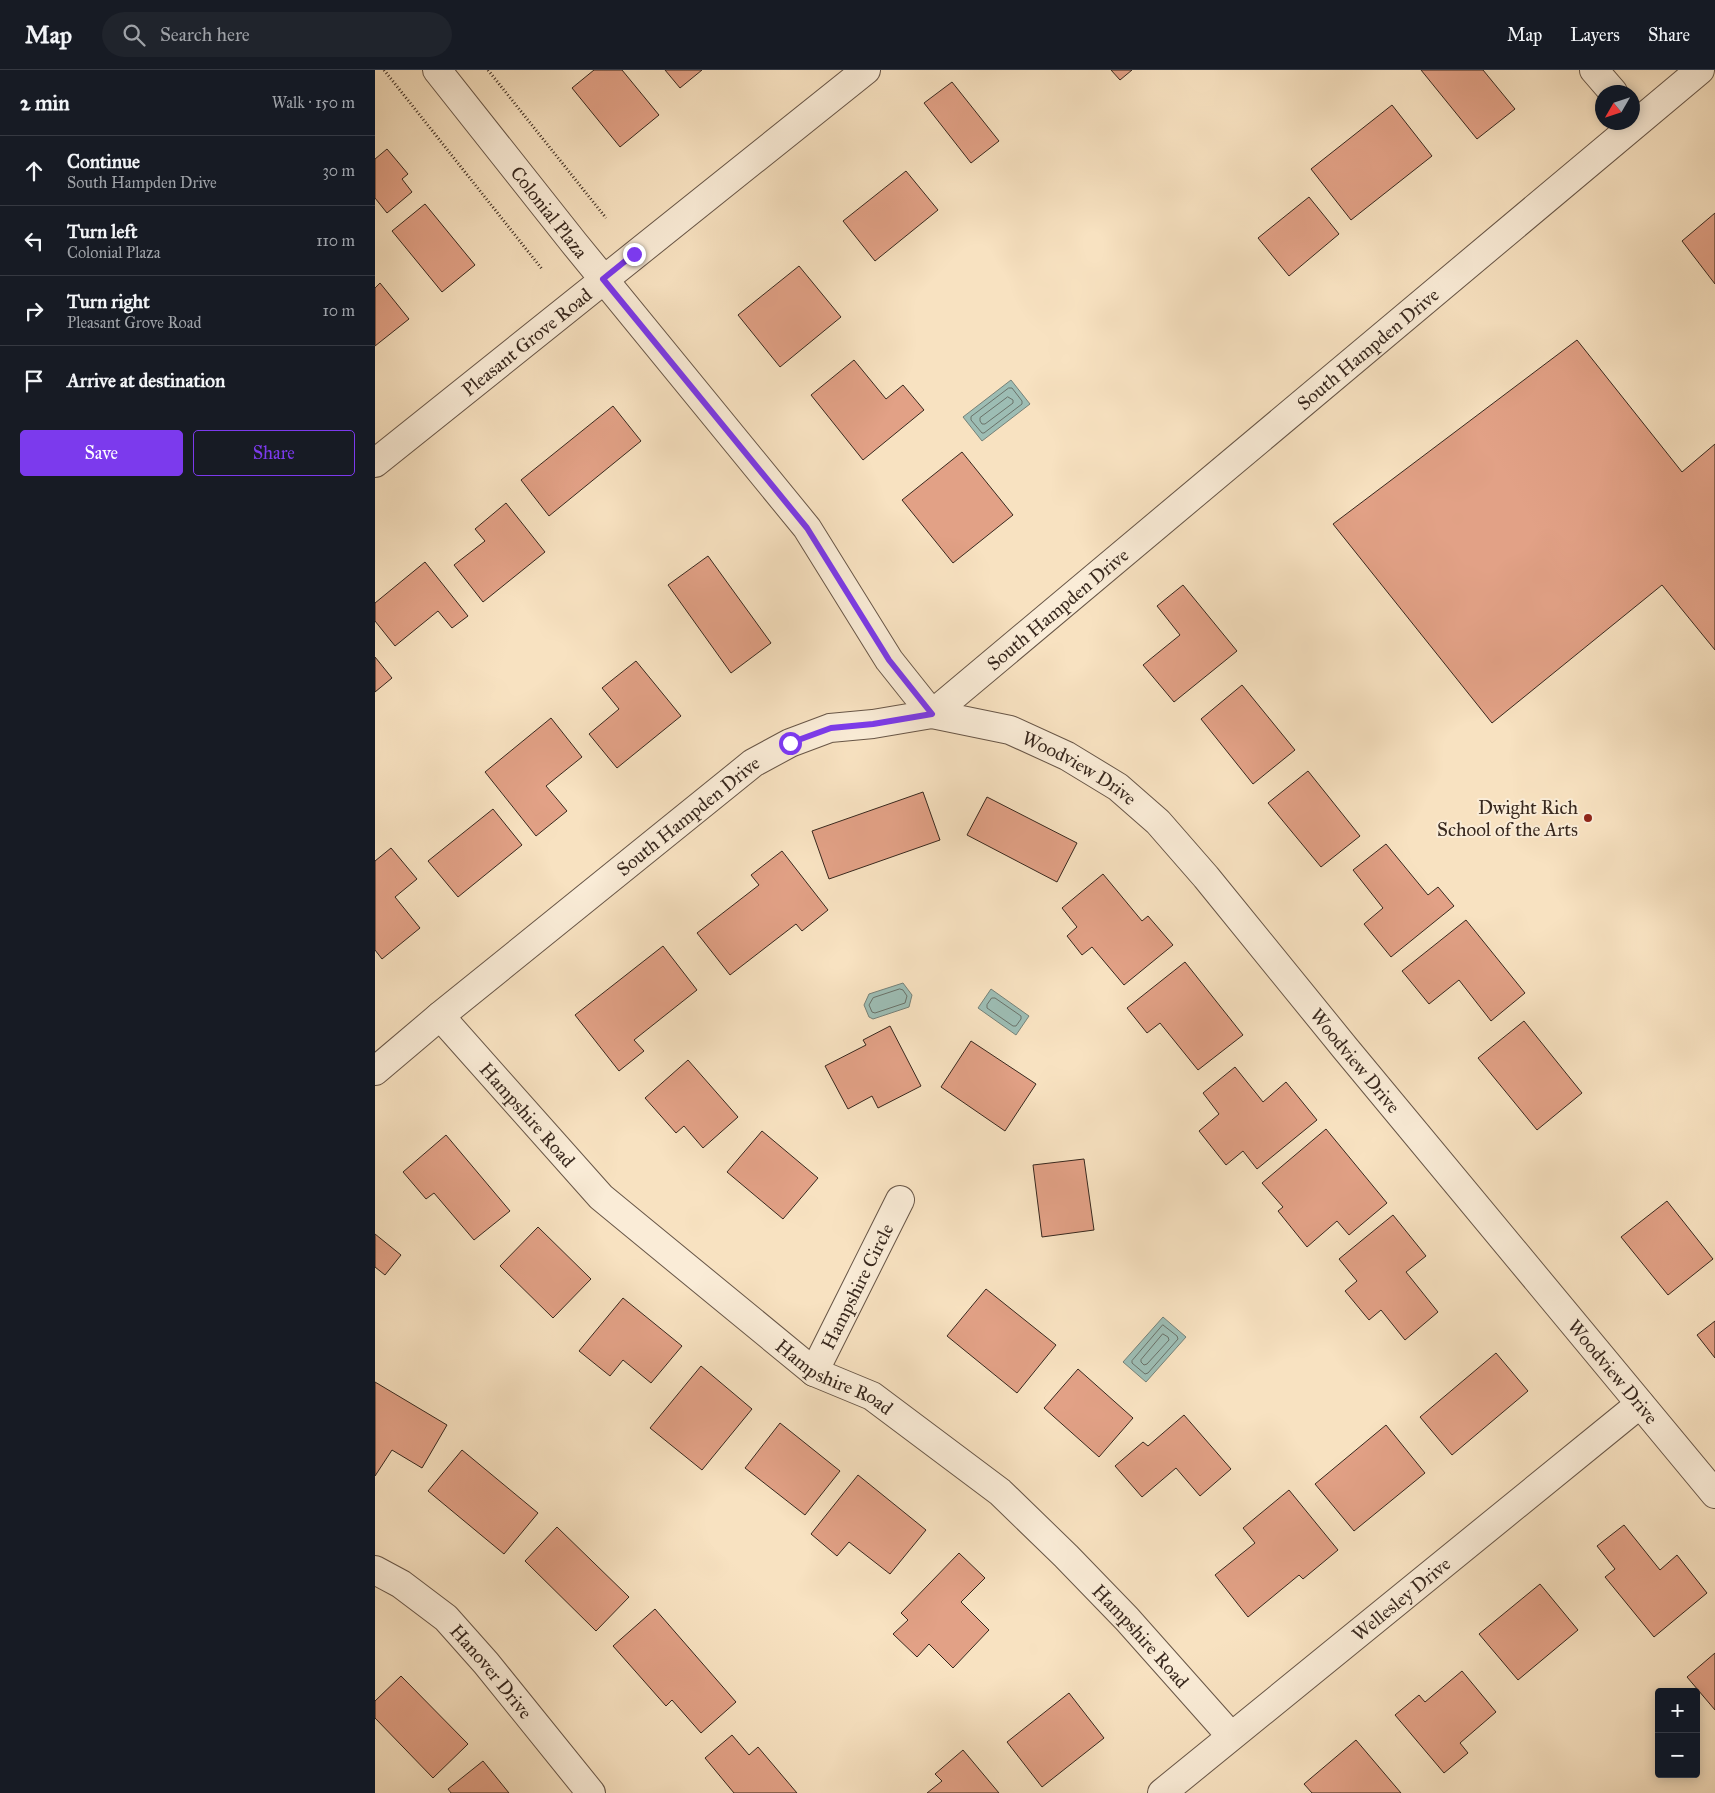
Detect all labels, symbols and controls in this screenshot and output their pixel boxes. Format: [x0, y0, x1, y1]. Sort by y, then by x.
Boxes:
search box [102, 12, 452, 57]
text: Map [25, 20, 72, 50]
icon: search [120, 21, 148, 49]
text: Search here [160, 23, 250, 46]
text: Map [1507, 24, 1542, 46]
text: Layers [1570, 24, 1620, 46]
text: Share [1648, 24, 1690, 46]
north arrow [1595, 85, 1640, 130]
text: 2 min [20, 90, 70, 116]
text: Walk · 150 m [272, 93, 355, 112]
text: Continue [67, 150, 140, 173]
icon: ahead [20, 157, 48, 185]
text: 30 m [322, 161, 355, 180]
street label: Colonial Plaza [505, 162, 593, 264]
text: South Hampden Drive [67, 173, 217, 192]
text: Turn left [67, 220, 137, 243]
icon: left [20, 227, 48, 255]
text: 110 m [316, 231, 355, 250]
text: Colonial Plaza [67, 243, 160, 262]
route end [623, 243, 646, 266]
street label: Pleasant Grove Road [457, 283, 597, 401]
street label: South Hampden Drive [1292, 283, 1444, 415]
text: Turn right [67, 290, 150, 313]
icon: right [20, 297, 48, 325]
text: 10 m [323, 301, 355, 320]
text: Pleasant Grove Road [67, 313, 202, 332]
icon: arrive [20, 367, 48, 395]
text: Arrive at destination [67, 369, 225, 392]
button: Save [20, 430, 183, 476]
button: Share [193, 430, 355, 476]
street label: South Hampden Drive [982, 543, 1133, 675]
street label: Woodview Drive [1018, 726, 1141, 810]
route start [779, 732, 802, 755]
street label: South Hampden Drive [612, 751, 764, 881]
place label: Dwight Rich School of the Arts [1437, 796, 1578, 841]
marker: Dwight Rich School of the Arts [1582, 812, 1594, 824]
street label: Woodview Drive [1305, 1004, 1405, 1118]
street label: Hampshire Road [475, 1058, 580, 1172]
street label: Hampshire Circle [816, 1219, 899, 1353]
street label: Woodview Drive [1563, 1315, 1663, 1429]
street label: Hampshire Road [771, 1334, 898, 1420]
street label: Wellesley Drive [1347, 1552, 1455, 1646]
street label: Hampshire Road [1087, 1579, 1194, 1693]
street label: Hanover Drive [445, 1620, 537, 1724]
map controls [1655, 1688, 1700, 1778]
button: + [1655, 1688, 1700, 1733]
button: − [1655, 1733, 1700, 1778]

